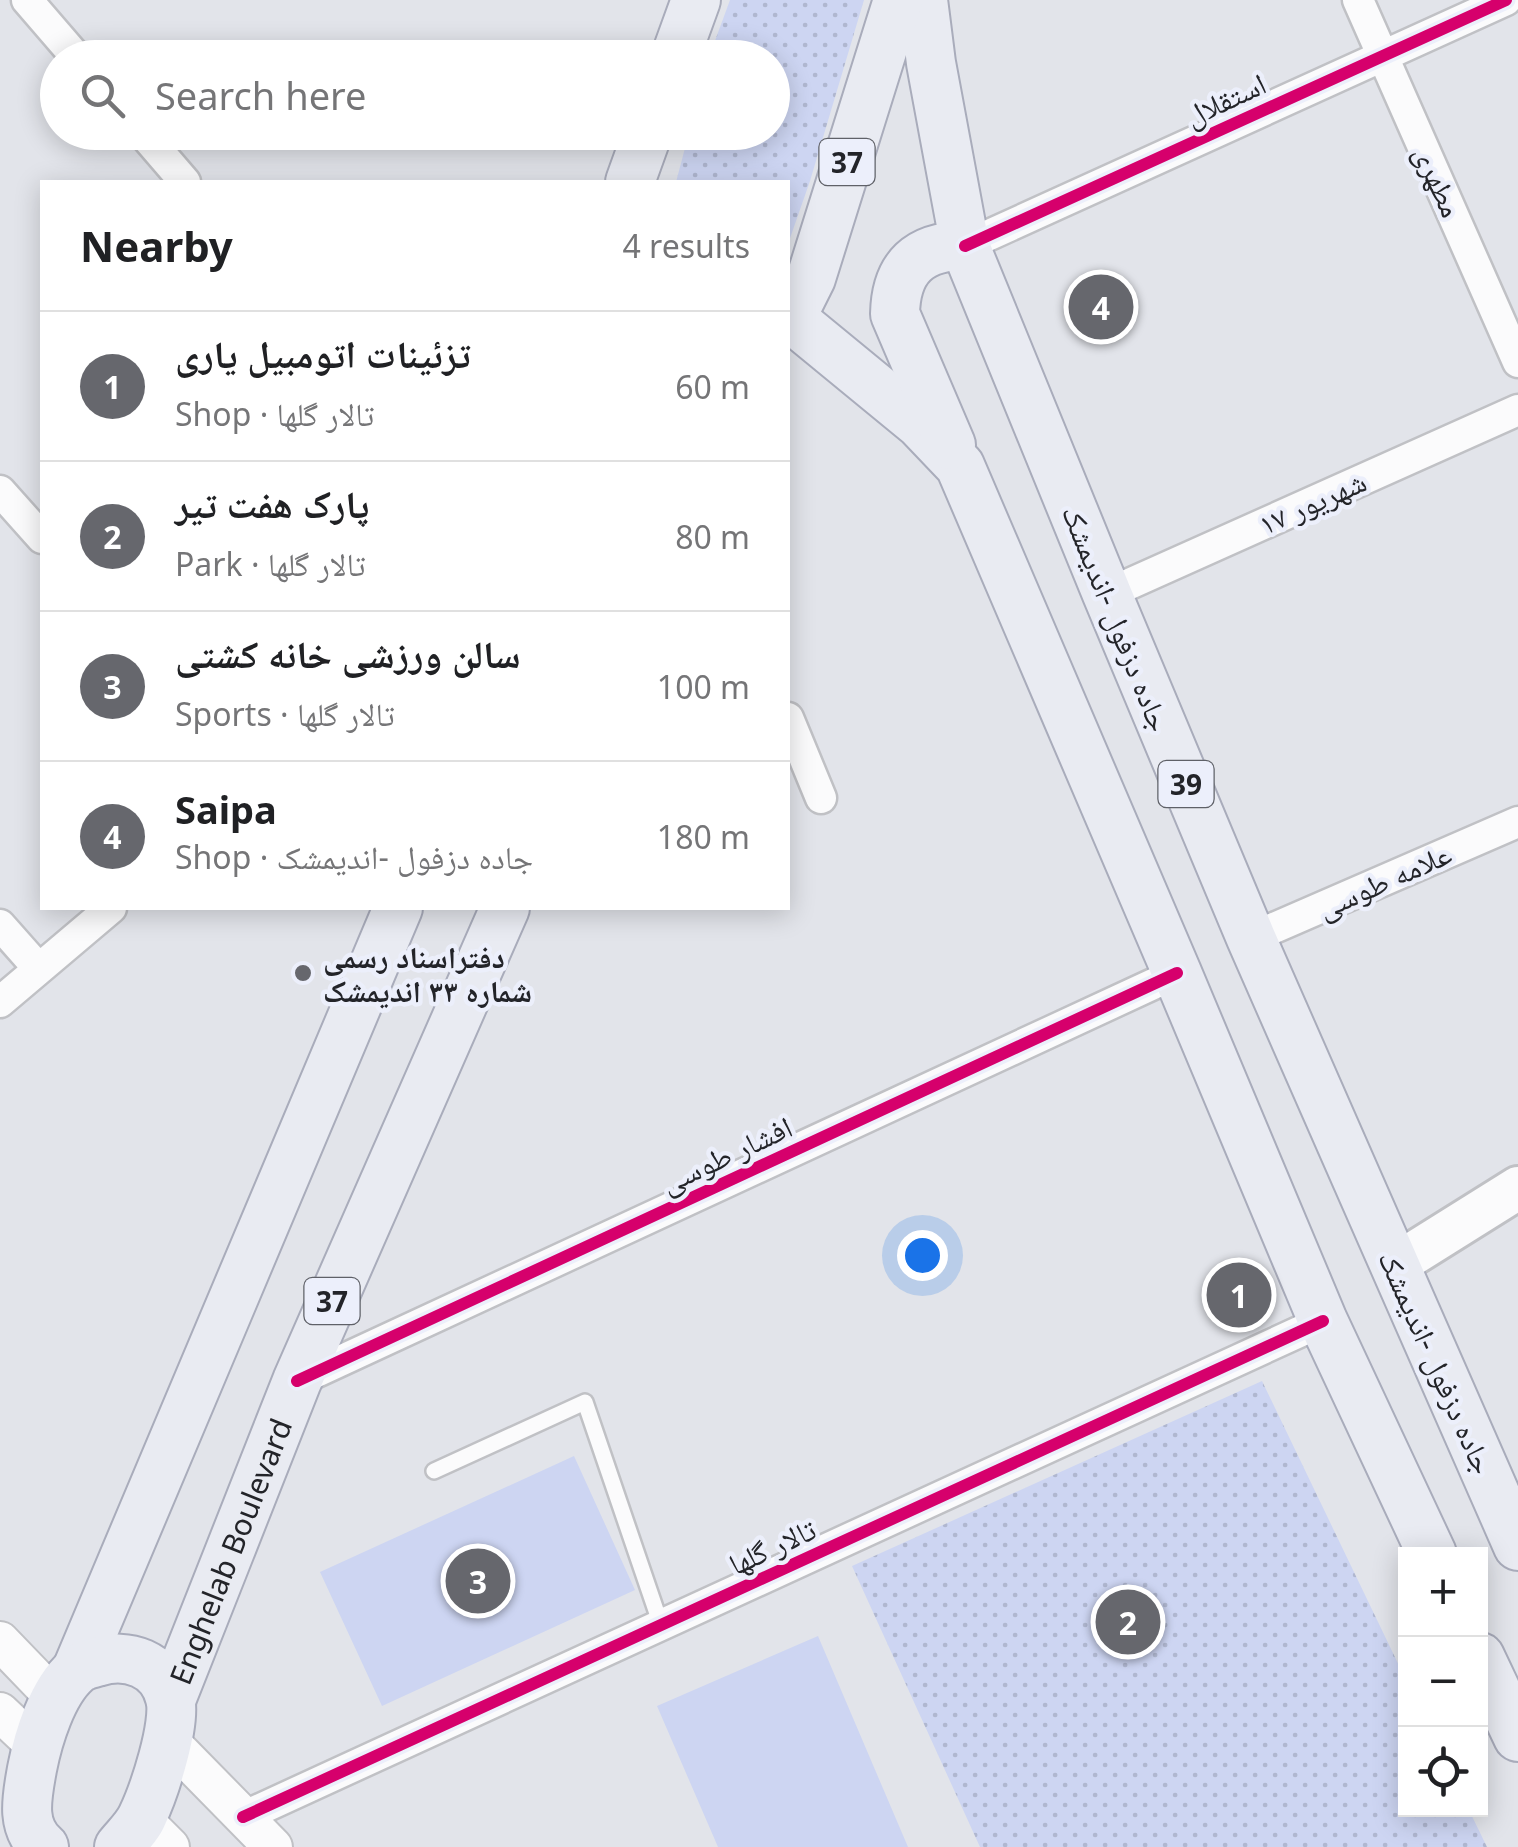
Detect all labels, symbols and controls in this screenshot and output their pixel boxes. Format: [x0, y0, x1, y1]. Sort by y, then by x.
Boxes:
search box [40, 40, 790, 150]
street label: استقلال [1178, 62, 1272, 136]
icon: search [75, 68, 130, 123]
text: Search here [155, 69, 366, 121]
road number: 37 [820, 139, 874, 185]
street label: مطهری [1405, 139, 1473, 223]
text: Nearby [80, 217, 233, 274]
text: 4 results [623, 224, 750, 267]
pin: 4 [1068, 270, 1134, 344]
text: تزئینات اتومبیل یاری [175, 327, 471, 379]
text: 1 [103, 365, 122, 408]
text: 60 m [675, 365, 750, 408]
text: Shop · تالار گلها [175, 392, 374, 435]
street label: ۱۷ شهریور [1252, 460, 1372, 544]
text: پارک هفت تیر [175, 477, 369, 529]
street label: جاده دزفول -اندیمشک [1053, 499, 1181, 737]
text: 2 [103, 515, 122, 558]
text: 80 m [675, 515, 750, 558]
text: Park · تالار گلها [175, 542, 366, 585]
text: سالن ورزشی خانه کشتی [175, 627, 521, 679]
text: 3 [103, 665, 122, 708]
text: 100 m [657, 665, 750, 708]
text: Sports · تالار گلها [175, 692, 395, 735]
road number: 39 [1158, 761, 1214, 807]
text: Saipa [175, 783, 277, 835]
text: 4 [103, 815, 122, 858]
text: 180 m [657, 815, 750, 858]
street label: علامه طوسی [1310, 832, 1458, 928]
text: Shop · جاده دزفول -اندیمشک [175, 835, 533, 878]
place label: دفتراسناد رسمی شماره ۳۳ اندیمشک [323, 936, 532, 1011]
marker: دفتراسناد رسمی شماره ۳۳ اندیمشک [292, 962, 314, 984]
street label: افشار طوسی [654, 1106, 798, 1202]
your location [897, 1230, 948, 1281]
street label: جاده دزفول -اندیمشک [1369, 1244, 1505, 1480]
pin: 1 [1206, 1258, 1272, 1332]
road number: 37 [304, 1278, 360, 1324]
street label: Enghelab Boulevard [159, 1412, 301, 1690]
street label: تالار گلها [722, 1508, 822, 1584]
pin: 3 [446, 1544, 510, 1618]
map controls [1398, 1547, 1488, 1817]
button: + [1398, 1547, 1488, 1637]
pin: 2 [1096, 1584, 1160, 1660]
button: − [1398, 1637, 1488, 1727]
button: locate [1398, 1727, 1488, 1817]

